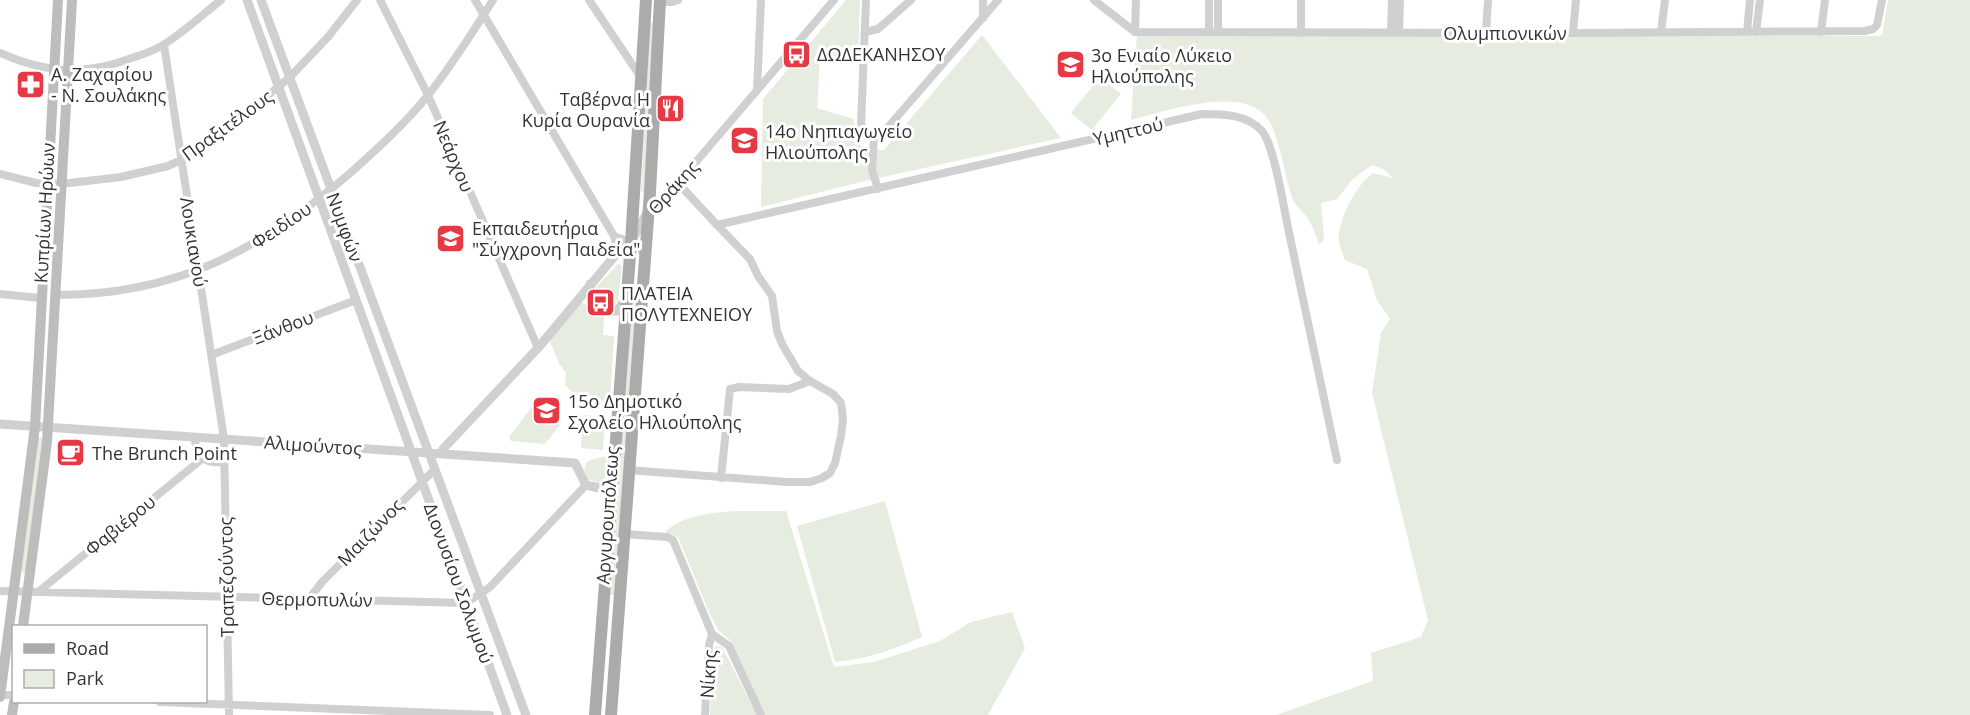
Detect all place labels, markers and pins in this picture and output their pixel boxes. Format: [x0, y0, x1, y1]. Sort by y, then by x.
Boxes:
bus stop icon: ΔΩΔΕΚΑΝΗΣΟΥ [780, 38, 812, 70]
place label: ΔΩΔΕΚΑΝΗΣΟΥ [817, 42, 946, 66]
place label: 3ο Ενιαίο Λύκειο Ηλιούπολης [1091, 43, 1232, 88]
school or university icon: 3ο Ενιαίο Λύκειο Ηλιούπολης [1054, 49, 1086, 81]
place label: Α. Ζαχαρίου - Ν. Σουλάκης [51, 62, 167, 107]
pharmacy icon: Α. Ζαχαρίου - Ν. Σουλάκης [14, 68, 46, 100]
place label: Ταβέρνα Η Κυρία Ουρανία [522, 87, 650, 132]
restaurant icon: Ταβέρνα Η Κυρία Ουρανία [655, 93, 687, 125]
place label: 14ο Νηπιαγωγείο Ηλιούπολης [765, 119, 912, 164]
school or university icon: 14ο Νηπιαγωγείο Ηλιούπολης [728, 125, 760, 157]
place label: Εκπαιδευτήρια "Σύγχρονη Παιδεία" [472, 216, 640, 261]
school or university icon: Εκπαιδευτήρια "Σύγχρονη Παιδεία" [435, 222, 467, 254]
place label: ΠΛΑΤΕΙΑ ΠΟΛΥΤΕΧΝΕΙΟΥ [621, 281, 753, 326]
bus stop icon: ΠΛΑΤΕΙΑ ΠΟΛΥΤΕΧΝΕΙΟΥ [584, 287, 616, 319]
place label: 15ο Δημοτικό Σχολείο Ηλιούπολης [568, 389, 742, 434]
school or university icon: 15ο Δημοτικό Σχολείο Ηλιούπολης [531, 395, 563, 427]
cafe icon: The Brunch Point [55, 437, 87, 469]
place label: The Brunch Point [92, 441, 237, 465]

